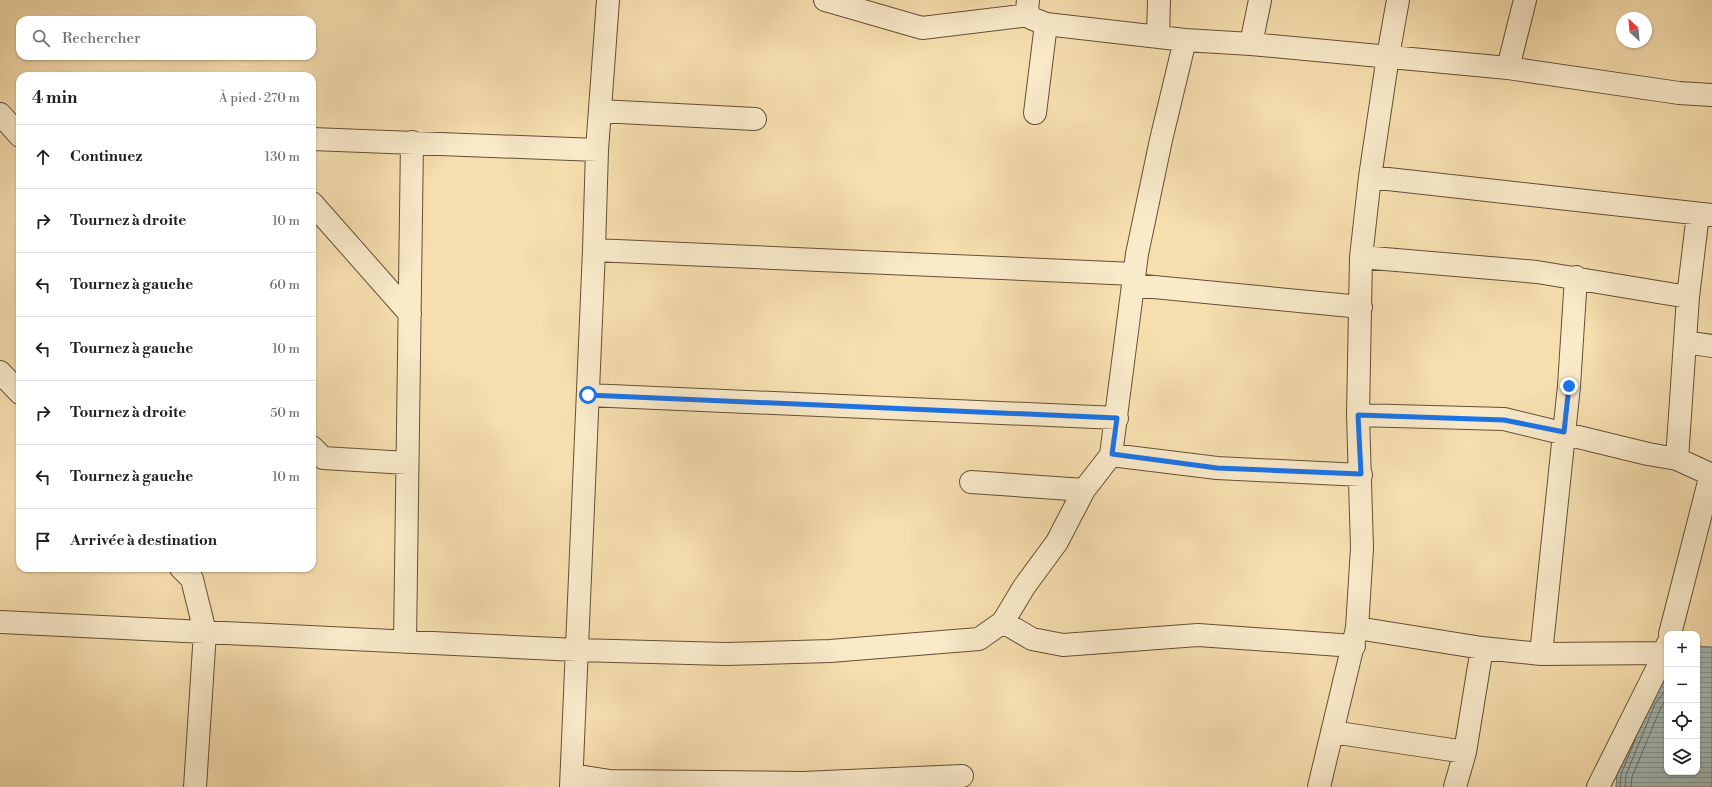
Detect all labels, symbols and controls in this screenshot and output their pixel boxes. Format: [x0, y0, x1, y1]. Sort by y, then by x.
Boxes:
north arrow [1616, 12, 1652, 48]
search box [16, 16, 316, 60]
icon: search [30, 27, 52, 49]
text: Rechercher [62, 29, 141, 48]
text: 4 min [32, 87, 77, 109]
text: À pied · 270 m [219, 90, 300, 106]
icon: ahead [32, 146, 54, 168]
text: Continuez [70, 147, 142, 166]
text: 130 m [265, 149, 300, 165]
icon: right [32, 210, 54, 232]
text: Tournez à droite [70, 211, 186, 230]
text: 10 m [272, 213, 300, 229]
icon: left [32, 274, 54, 296]
text: Tournez à gauche [70, 275, 193, 294]
text: 60 m [269, 277, 300, 293]
icon: left [32, 338, 54, 360]
text: Tournez à gauche [70, 339, 193, 358]
text: 10 m [272, 341, 300, 357]
route end [1560, 377, 1578, 395]
route start [579, 386, 597, 404]
icon: right [32, 402, 54, 424]
text: Tournez à droite [70, 403, 186, 422]
text: 50 m [270, 405, 300, 421]
icon: left [32, 466, 54, 488]
text: Tournez à gauche [70, 467, 193, 486]
text: 10 m [272, 469, 300, 485]
icon: arrive [32, 530, 54, 552]
text: Arrivée à destination [70, 531, 217, 550]
map controls [1664, 631, 1700, 775]
button: + [1664, 631, 1700, 667]
button: − [1664, 667, 1700, 703]
button: locate [1664, 703, 1700, 739]
button: layers [1664, 739, 1700, 775]

